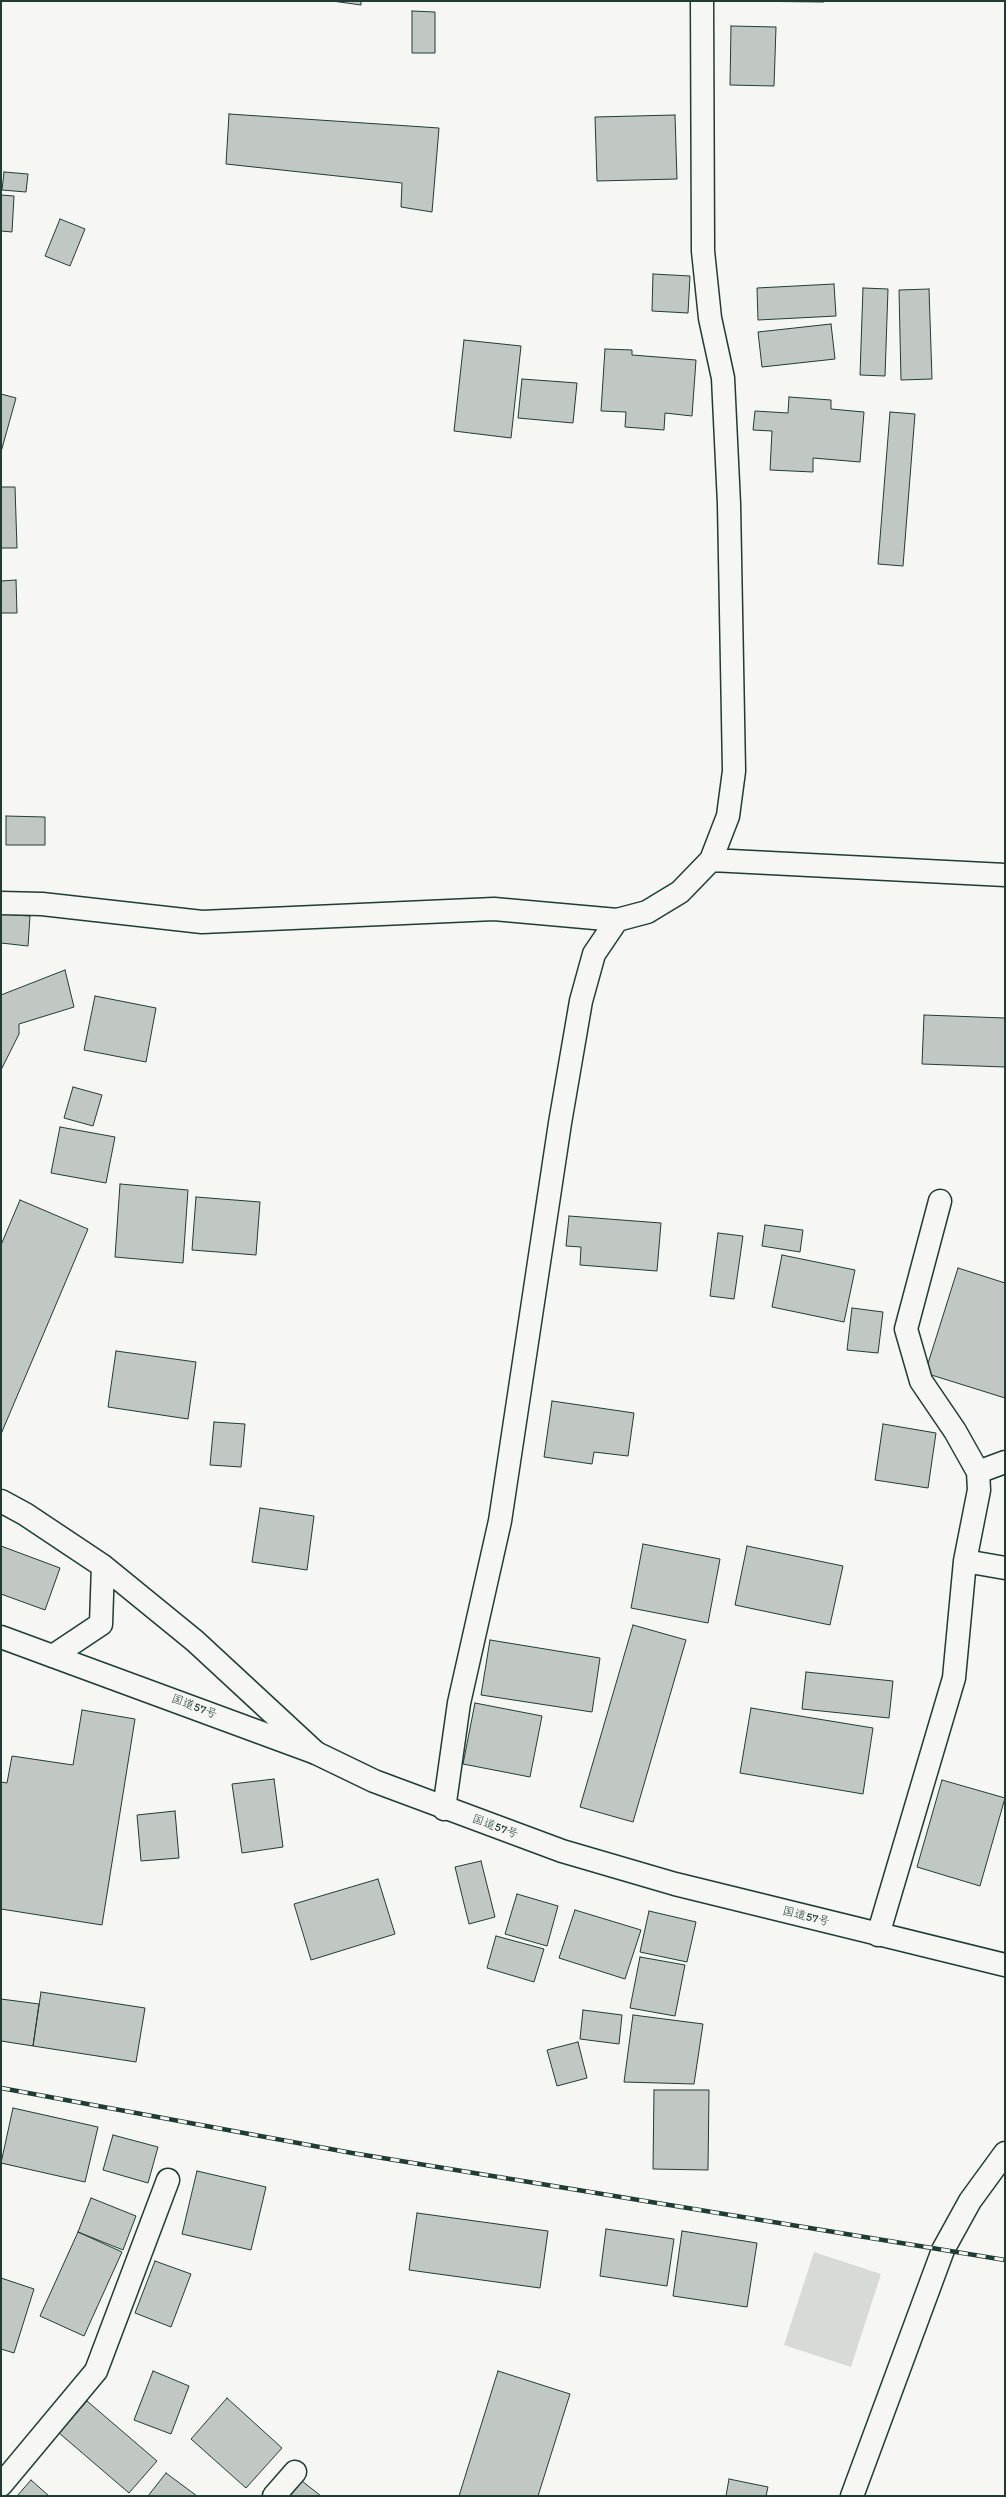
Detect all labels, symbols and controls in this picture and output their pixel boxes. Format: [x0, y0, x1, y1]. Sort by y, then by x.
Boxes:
street label: 国道57号 [169, 1692, 219, 1722]
street label: 国道57号 [470, 1812, 520, 1842]
street label: 国道57号 [781, 1904, 831, 1930]

